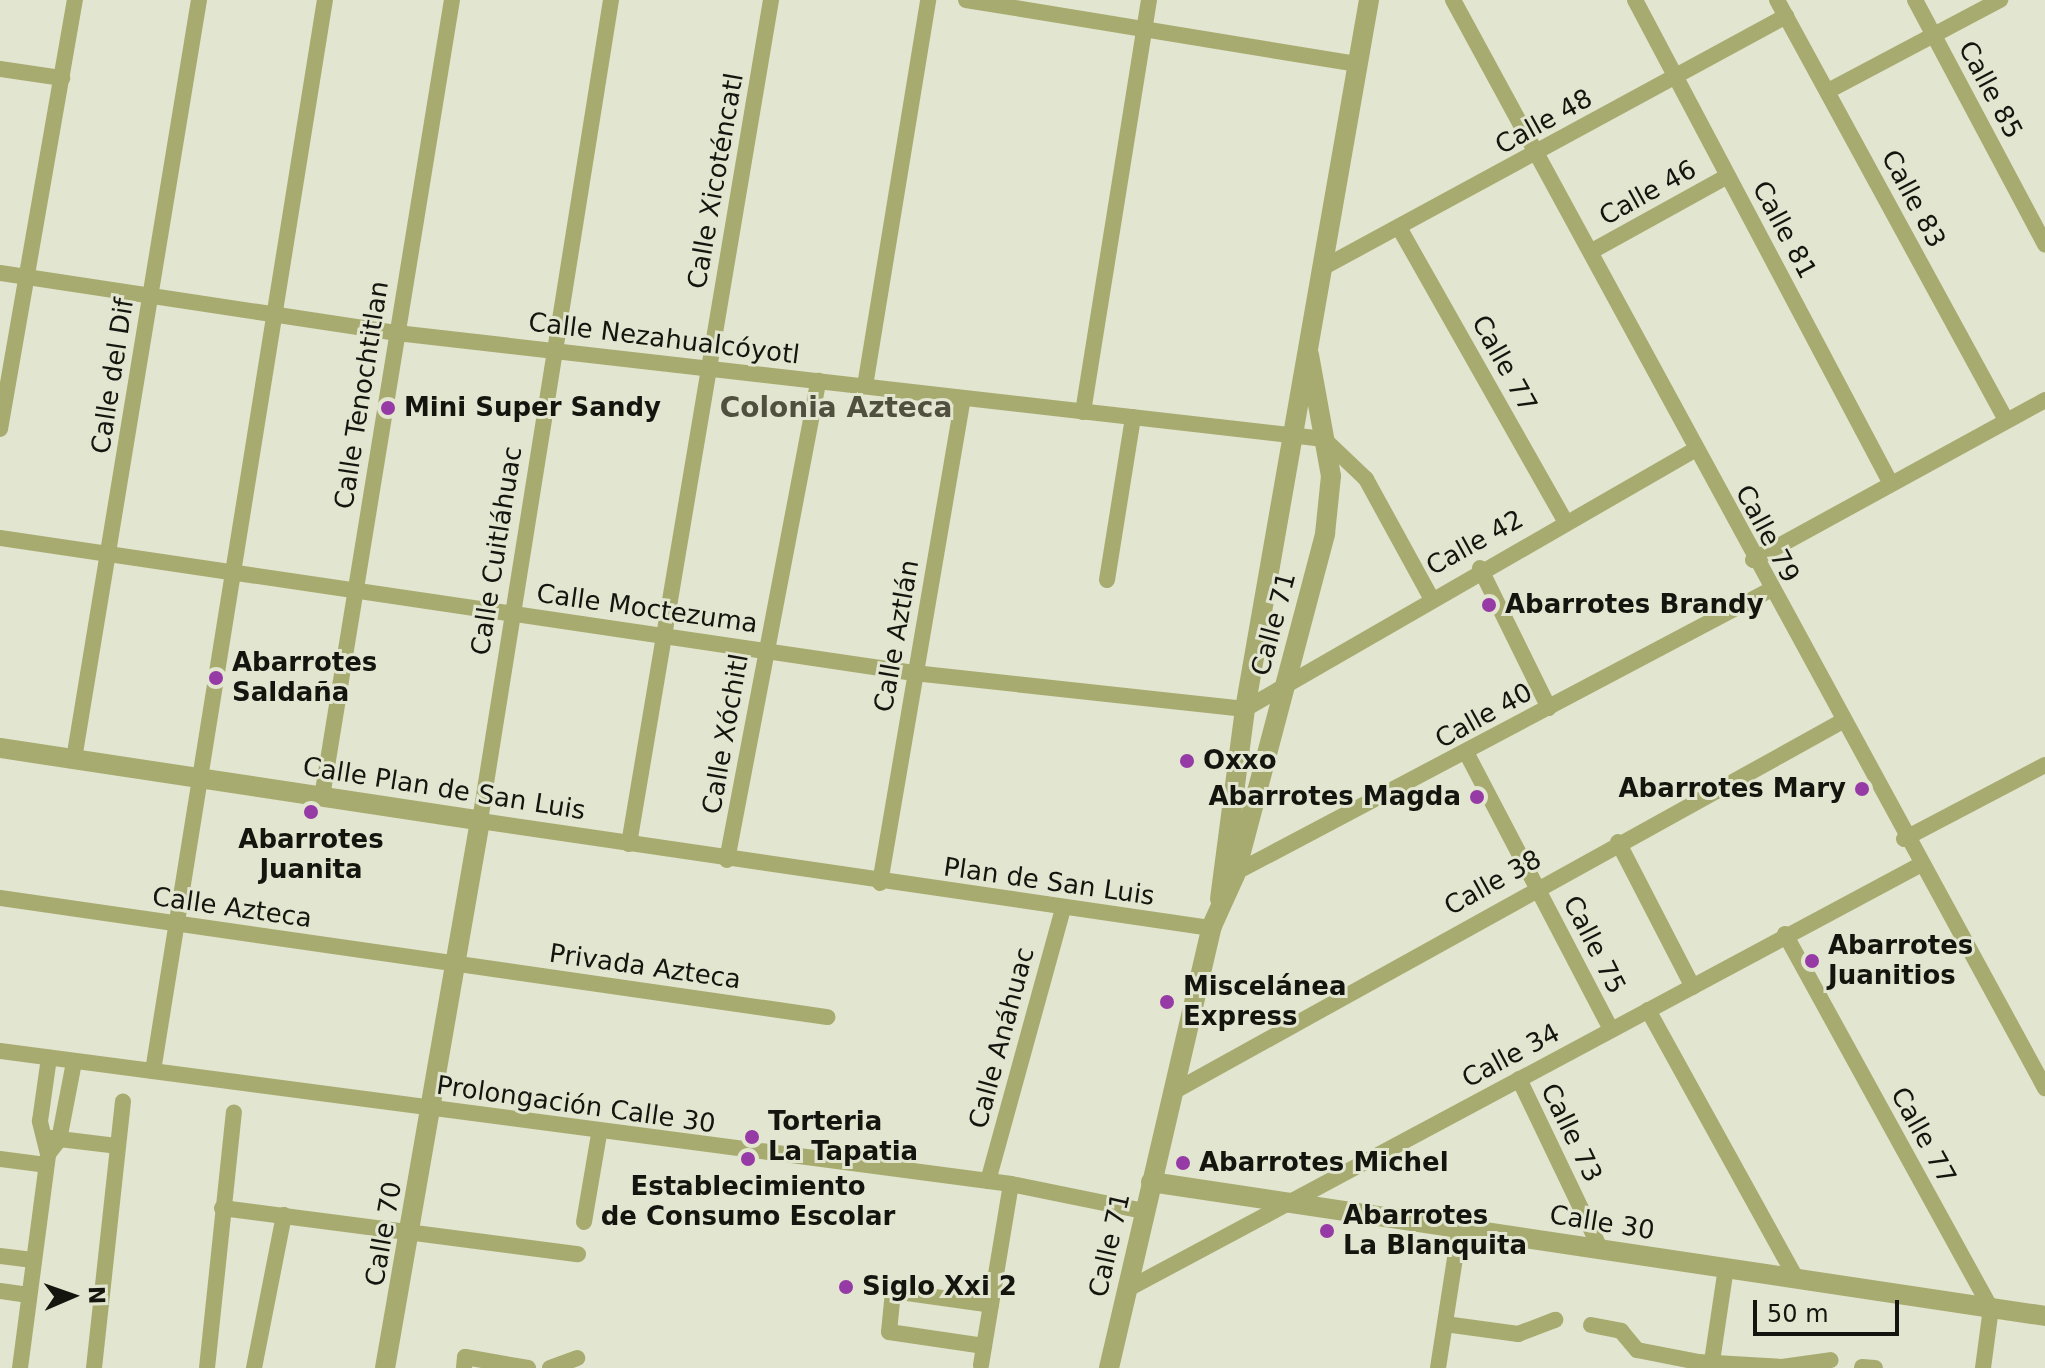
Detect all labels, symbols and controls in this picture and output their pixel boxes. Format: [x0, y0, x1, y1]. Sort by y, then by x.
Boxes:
street label: Calle 85 [1951, 36, 2029, 144]
street label: Calle Xicoténcatl [682, 71, 750, 291]
street label: Calle 48 [1490, 83, 1598, 161]
street label: Calle 83 [1874, 145, 1952, 253]
street label: Calle 46 [1594, 154, 1702, 232]
street label: Calle 81 [1745, 176, 1823, 284]
street label: Calle Tenochtitlan [329, 279, 395, 511]
street label: Calle del Dif [85, 296, 141, 456]
street label: Calle Nezahualcóyotl [527, 307, 801, 371]
street label: Calle 77 [1465, 310, 1543, 418]
district label: Colonia Azteca [720, 391, 952, 425]
place label: Mini Super Sandy [404, 392, 661, 424]
marker: Mini Super Sandy [379, 399, 397, 417]
street label: Calle Cuitláhuac [465, 444, 529, 658]
street label: Calle 79 [1728, 480, 1806, 588]
street label: Calle 42 [1421, 504, 1529, 582]
street label: Calle Aztlán [868, 557, 926, 715]
street label: Calle 71 [1245, 569, 1303, 679]
street label: Calle Moctezuma [534, 578, 760, 640]
place label: Abarrotes Brandy [1505, 589, 1764, 621]
marker: Abarrotes Brandy [1480, 596, 1498, 614]
place label: Abarrotes Saldaña [232, 647, 377, 708]
street label: Calle Xóchitl [697, 652, 755, 816]
marker: Abarrotes Saldaña [207, 669, 225, 687]
street label: Calle 40 [1430, 677, 1538, 755]
place label: Oxxo [1203, 745, 1277, 777]
street label: Calle Plan de San Luis [301, 751, 587, 827]
marker: Oxxo [1178, 752, 1196, 770]
place label: Abarrotes Mary [1618, 773, 1846, 805]
marker: Abarrotes Mary [1853, 780, 1871, 798]
place label: Abarrotes Magda [1208, 781, 1461, 813]
marker: Abarrotes Magda [1468, 788, 1486, 806]
marker: Abarrotes Juanita [302, 803, 320, 821]
place label: Abarrotes Juanita [238, 824, 384, 886]
street label: Calle 38 [1439, 844, 1547, 922]
street label: Plan de San Luis [941, 852, 1157, 912]
street label: Calle Azteca [150, 881, 314, 935]
street label: Calle 75 [1556, 891, 1632, 999]
place label: Abarrotes Juanitios [1828, 930, 1973, 992]
street label: Privada Azteca [547, 938, 743, 996]
street label: Calle Anáhuac [963, 944, 1041, 1132]
marker: Abarrotes Juanitios [1803, 952, 1821, 970]
place label: Miscelánea Express [1183, 971, 1346, 1032]
marker: Miscelánea Express [1158, 993, 1176, 1011]
street label: Calle 34 [1457, 1017, 1565, 1095]
street label: Prolongación Calle 30 [435, 1070, 717, 1140]
street label: Calle 73 [1534, 1079, 1608, 1187]
street label: Calle 77 [1884, 1082, 1962, 1190]
place label: Torteria La Tapatia [768, 1106, 918, 1168]
marker: Torteria La Tapatia [743, 1128, 761, 1146]
place label: Abarrotes Michel [1199, 1147, 1449, 1179]
marker: Establecimiento de Consumo Escolar [739, 1150, 757, 1168]
marker: Abarrotes Michel [1174, 1154, 1192, 1172]
place label: Establecimiento de Consumo Escolar [601, 1171, 895, 1232]
street label: Calle 70 [359, 1179, 409, 1289]
street label: Calle 71 [1083, 1190, 1137, 1300]
street label: Calle 30 [1547, 1199, 1657, 1247]
place label: Abarrotes La Blanquita [1343, 1200, 1527, 1262]
marker: Abarrotes La Blanquita [1318, 1222, 1336, 1240]
north arrow [32, 1256, 112, 1336]
place label: Siglo Xxi 2 [862, 1271, 1017, 1303]
marker: Siglo Xxi 2 [837, 1278, 855, 1296]
scale bar [1757, 1284, 1903, 1334]
text: N [84, 1285, 109, 1305]
text: 50 m [1767, 1300, 1829, 1328]

